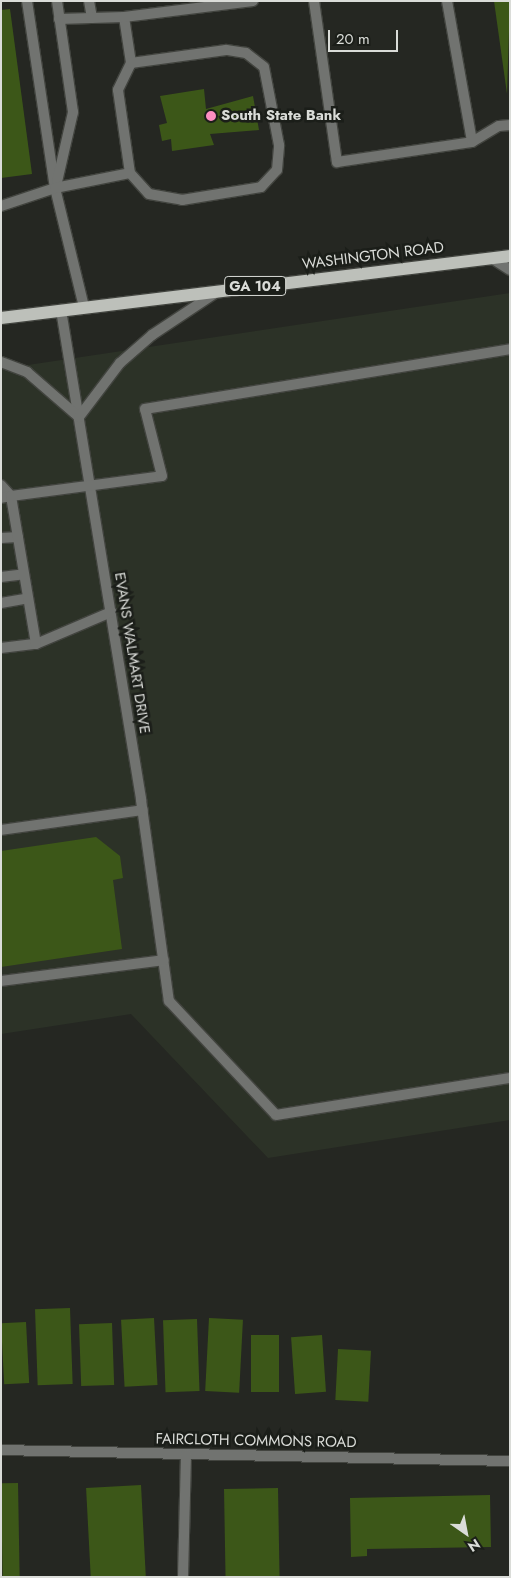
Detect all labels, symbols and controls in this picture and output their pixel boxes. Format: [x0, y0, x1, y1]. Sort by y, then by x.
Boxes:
scale bar [331, 20, 401, 52]
text: 20 m [336, 28, 370, 50]
place label: South State Bank [221, 107, 341, 125]
marker: South State Bank [205, 110, 217, 122]
street label: WASHINGTON ROAD [301, 238, 445, 274]
road number: GA 104 [224, 274, 286, 298]
street label: EVANS WALMART DRIVE [110, 571, 154, 735]
street label: FAIRCLOTH COMMONS ROAD [155, 1430, 357, 1452]
north arrow [441, 1508, 491, 1558]
text: N [464, 1534, 484, 1557]

